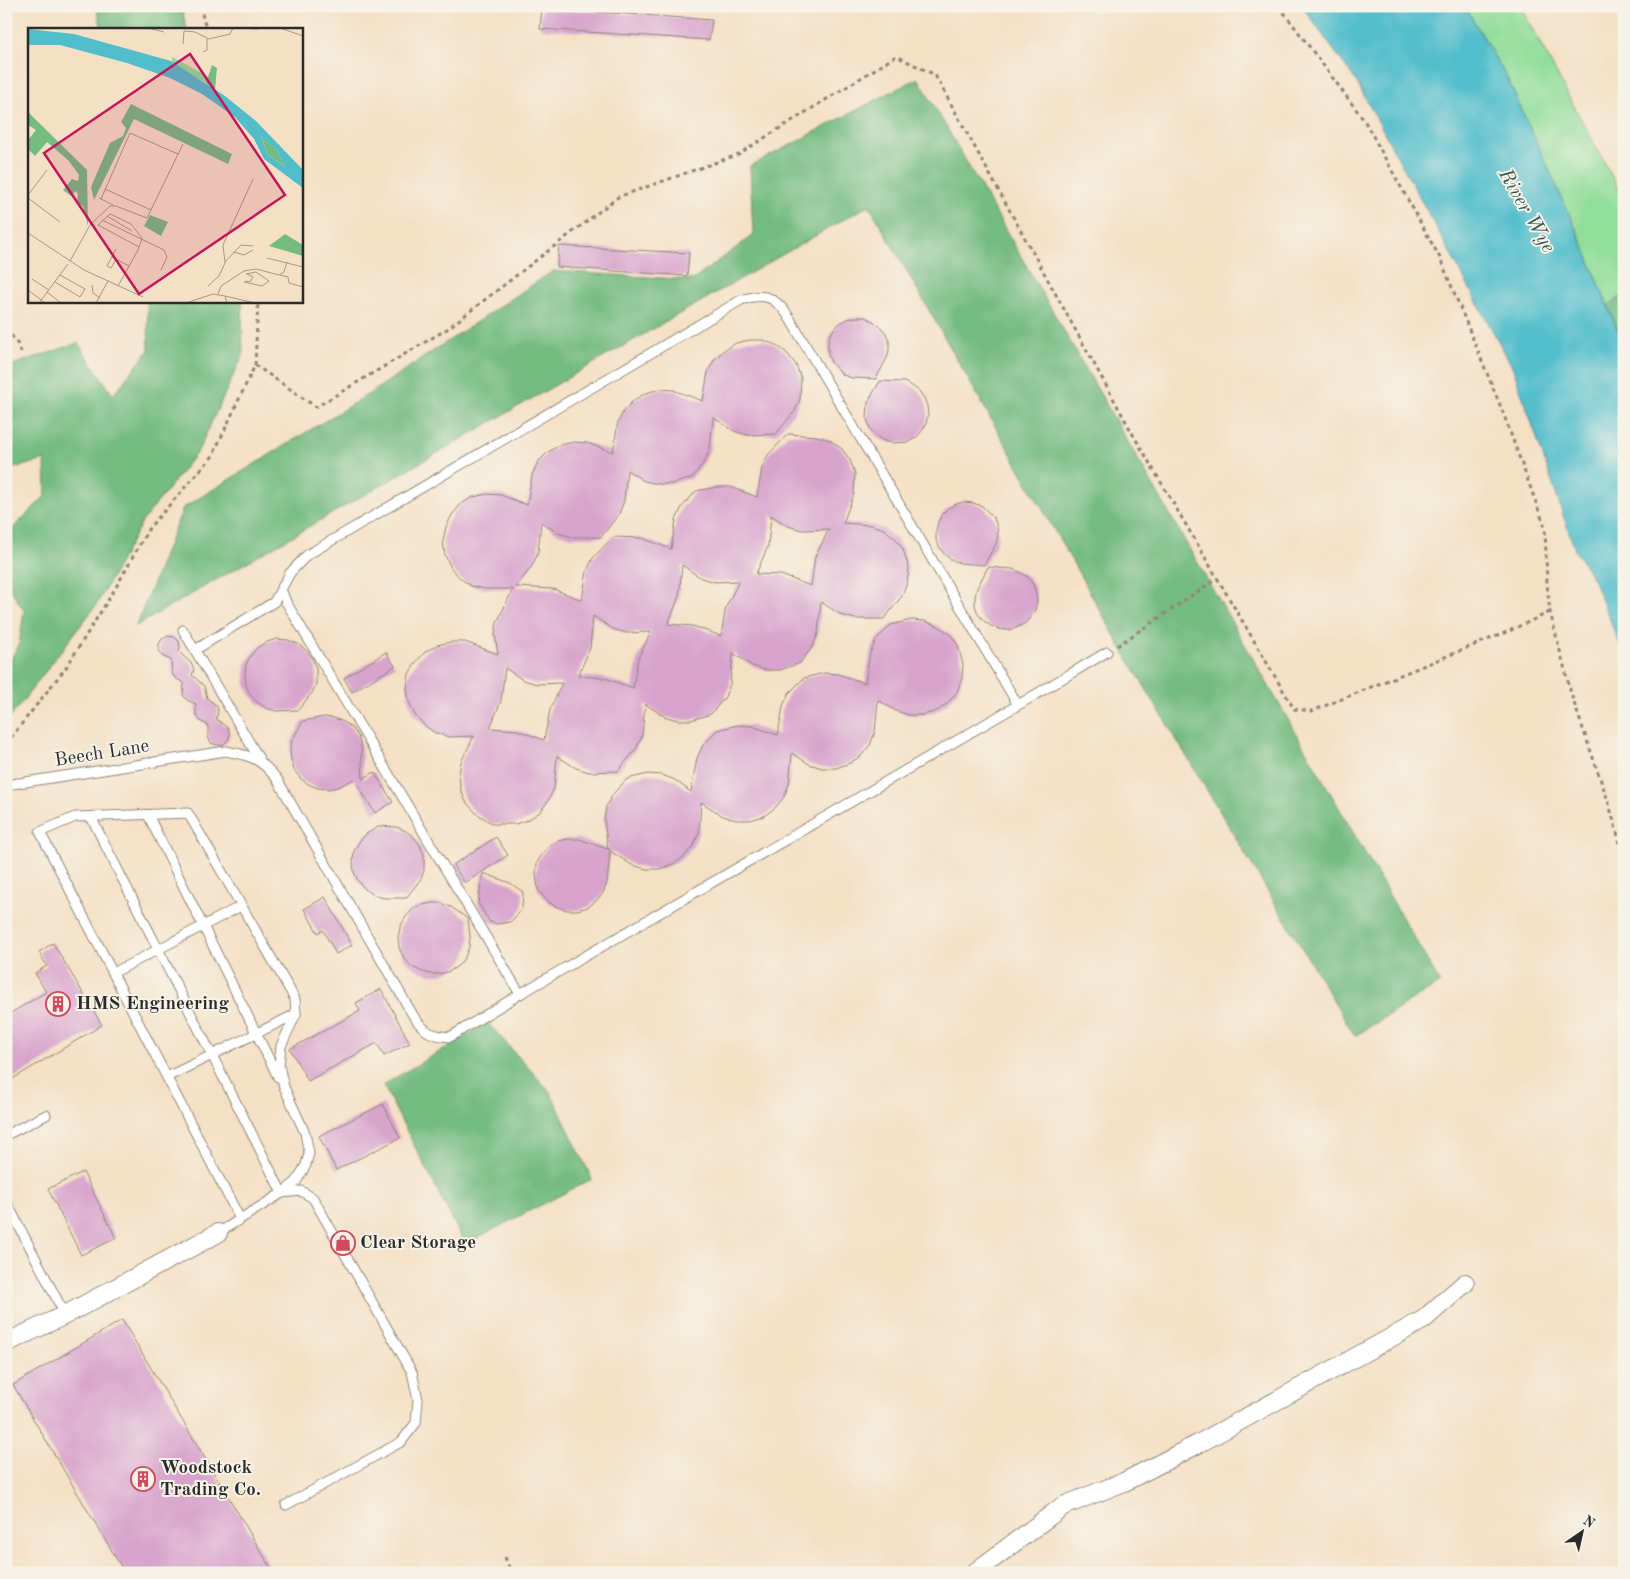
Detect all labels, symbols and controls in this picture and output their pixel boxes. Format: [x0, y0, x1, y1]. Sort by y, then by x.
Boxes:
inset map [28, 28, 302, 302]
water label: River Wye [1494, 165, 1558, 256]
street label: Beech Lane [53, 737, 151, 771]
building icon: HMS Engineering [45, 991, 71, 1017]
place label: HMS Engineering [76, 995, 229, 1014]
shop icon: Clear Storage [330, 1230, 356, 1256]
place label: Clear Storage [360, 1234, 476, 1253]
place label: Woodstock Trading Co. [160, 1459, 261, 1500]
building icon: Woodstock Trading Co. [130, 1466, 156, 1492]
north arrow [1558, 1506, 1608, 1556]
text: N [1580, 1513, 1597, 1531]

